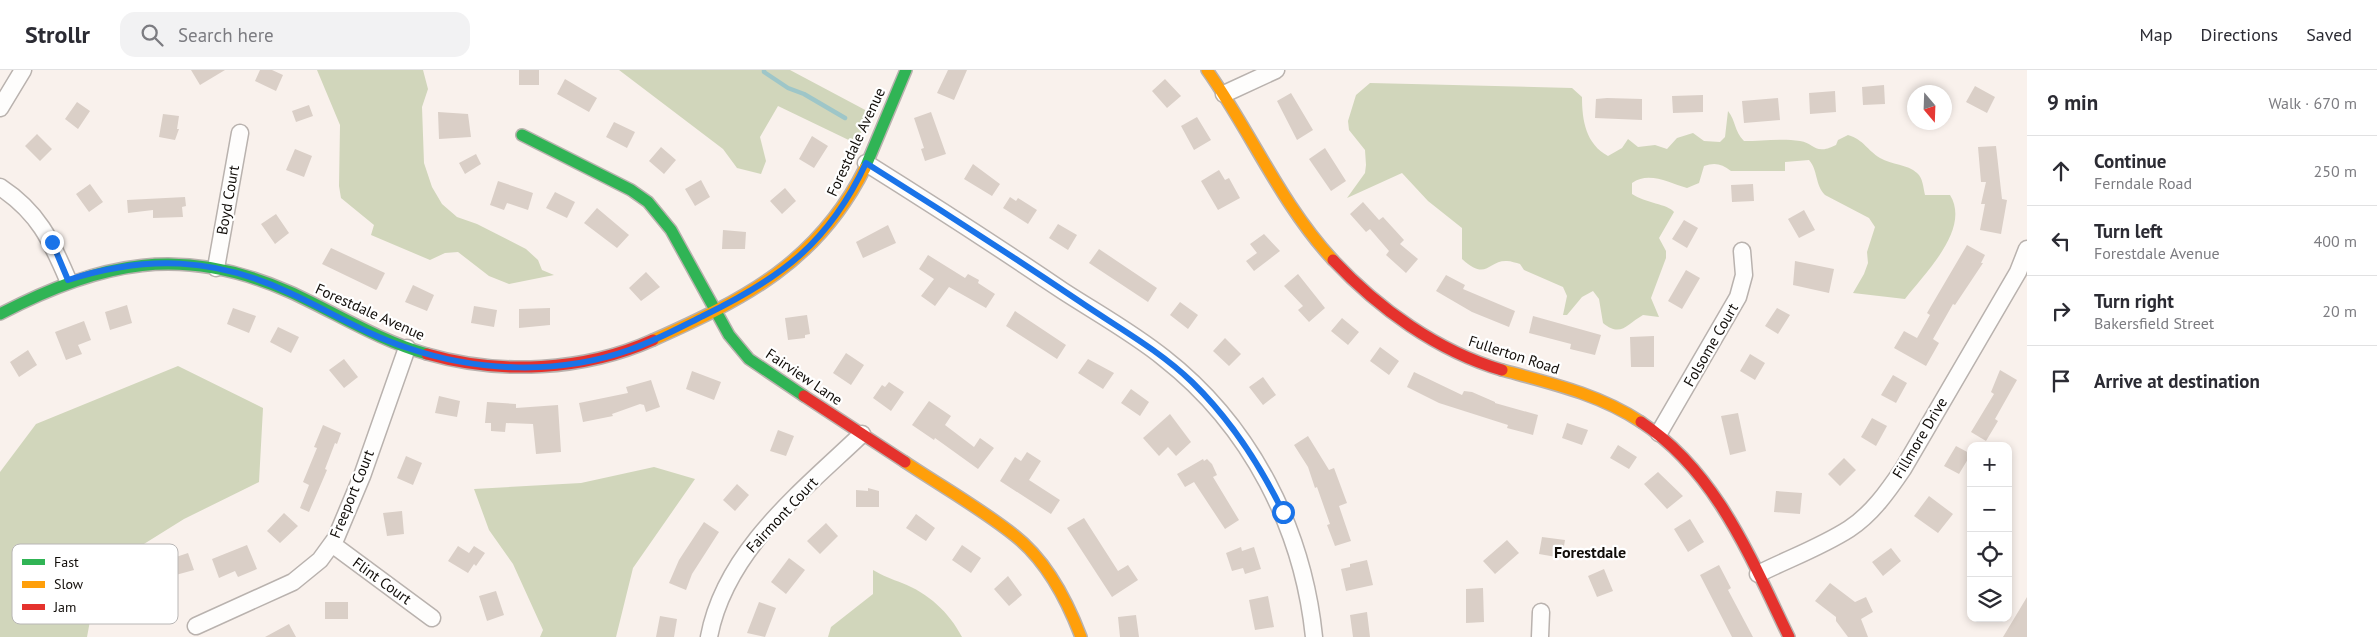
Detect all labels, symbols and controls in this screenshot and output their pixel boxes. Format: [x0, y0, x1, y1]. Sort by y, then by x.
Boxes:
search box [120, 12, 470, 57]
text: Strollr [25, 19, 90, 50]
icon: search [138, 21, 166, 49]
text: Search here [178, 23, 274, 47]
text: Map [2140, 23, 2172, 46]
text: Directions [2200, 23, 2278, 46]
text: Saved [2306, 23, 2352, 46]
street label: Forestdale Avenue [822, 84, 889, 199]
north arrow [1907, 85, 1952, 130]
text: 9 min [2047, 89, 2098, 116]
text: Walk · 670 m [2268, 93, 2357, 113]
text: Continue [2094, 149, 2166, 173]
icon: ahead [2047, 157, 2075, 185]
text: 250 m [2314, 161, 2357, 181]
street label: Boyd Court [212, 164, 243, 236]
text: Ferndale Road [2094, 173, 2192, 193]
text: Turn left [2094, 219, 2163, 243]
icon: left [2047, 227, 2075, 255]
route end [41, 231, 64, 254]
text: 400 m [2314, 231, 2357, 251]
text: Forestdale Avenue [2094, 243, 2220, 263]
street label: Forestdale Avenue [313, 279, 428, 344]
text: Turn right [2094, 289, 2174, 313]
icon: right [2047, 297, 2075, 325]
street label: Folsome Court [1679, 300, 1742, 390]
text: 20 m [2322, 301, 2357, 321]
text: Bakersfield Street [2094, 313, 2214, 333]
street label: Fullerton Road [1466, 331, 1562, 378]
street label: Fairview Lane [762, 344, 846, 409]
icon: arrive [2047, 367, 2075, 395]
text: Arrive at destination [2094, 369, 2260, 393]
street label: Fillmore Drive [1888, 394, 1951, 482]
map controls [1967, 442, 2012, 622]
button: + [1967, 442, 2012, 487]
street label: Freeport Court [325, 447, 378, 541]
street label: Fairmont Court [742, 473, 822, 556]
button: − [1967, 487, 2012, 532]
route start [1272, 501, 1295, 524]
button: locate [1967, 532, 2012, 577]
district label: Forestdale [1554, 542, 1626, 562]
legend [12, 544, 178, 624]
text: Fast [54, 553, 79, 571]
street label: Flint Court [349, 553, 415, 608]
text: Slow [54, 575, 84, 593]
button: layers [1967, 577, 2012, 622]
text: Jam [53, 598, 76, 616]

